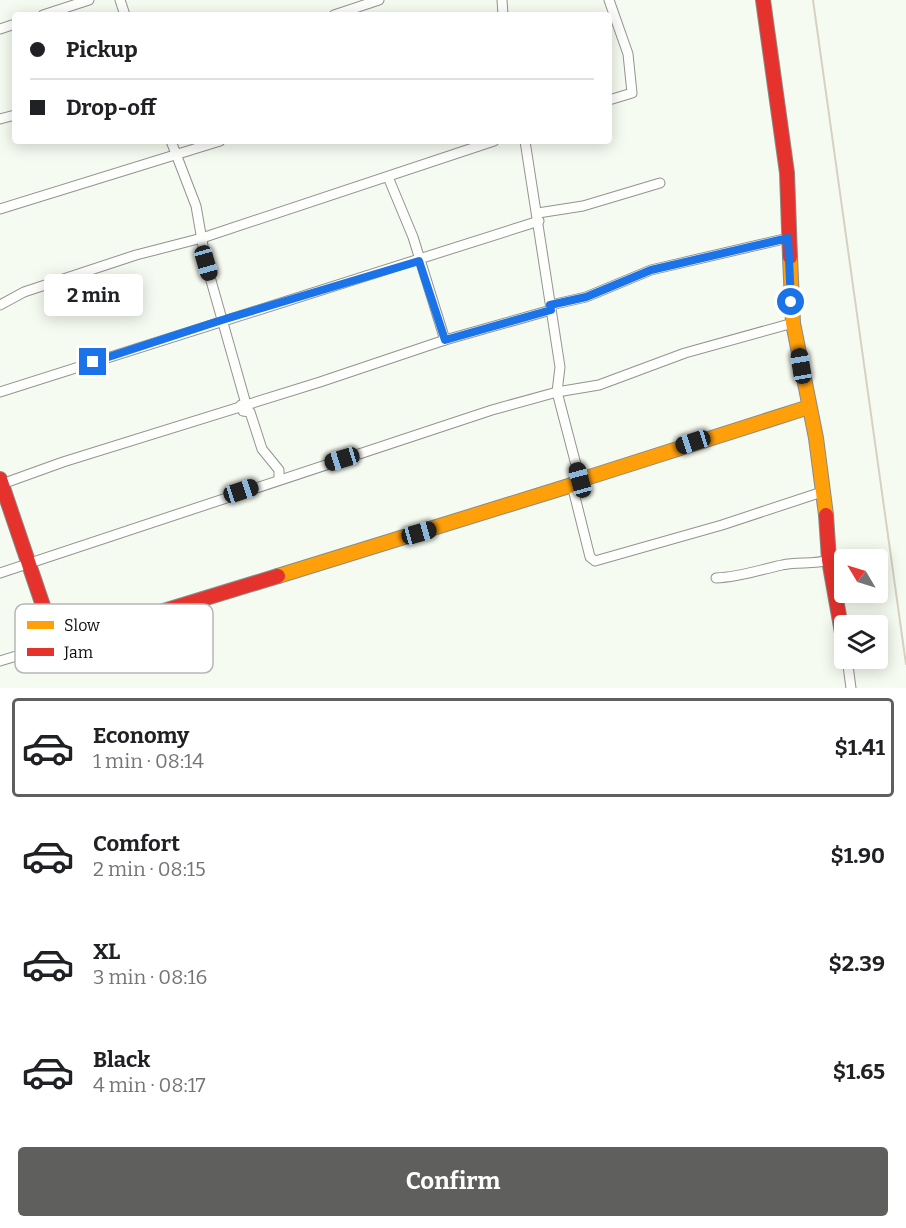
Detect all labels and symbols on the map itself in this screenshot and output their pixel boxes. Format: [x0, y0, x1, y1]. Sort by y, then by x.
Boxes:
car [192, 243, 220, 283]
callout: 2 min [44, 275, 142, 317]
route start [777, 288, 804, 315]
car [789, 347, 813, 385]
route end [79, 348, 106, 375]
car [673, 428, 713, 456]
car [322, 445, 362, 473]
car [567, 460, 593, 500]
car [221, 477, 261, 505]
car [399, 519, 439, 547]
north arrow [834, 549, 888, 603]
legend [15, 604, 213, 673]
text: Slow [64, 616, 100, 635]
text: Jam [63, 643, 93, 662]

